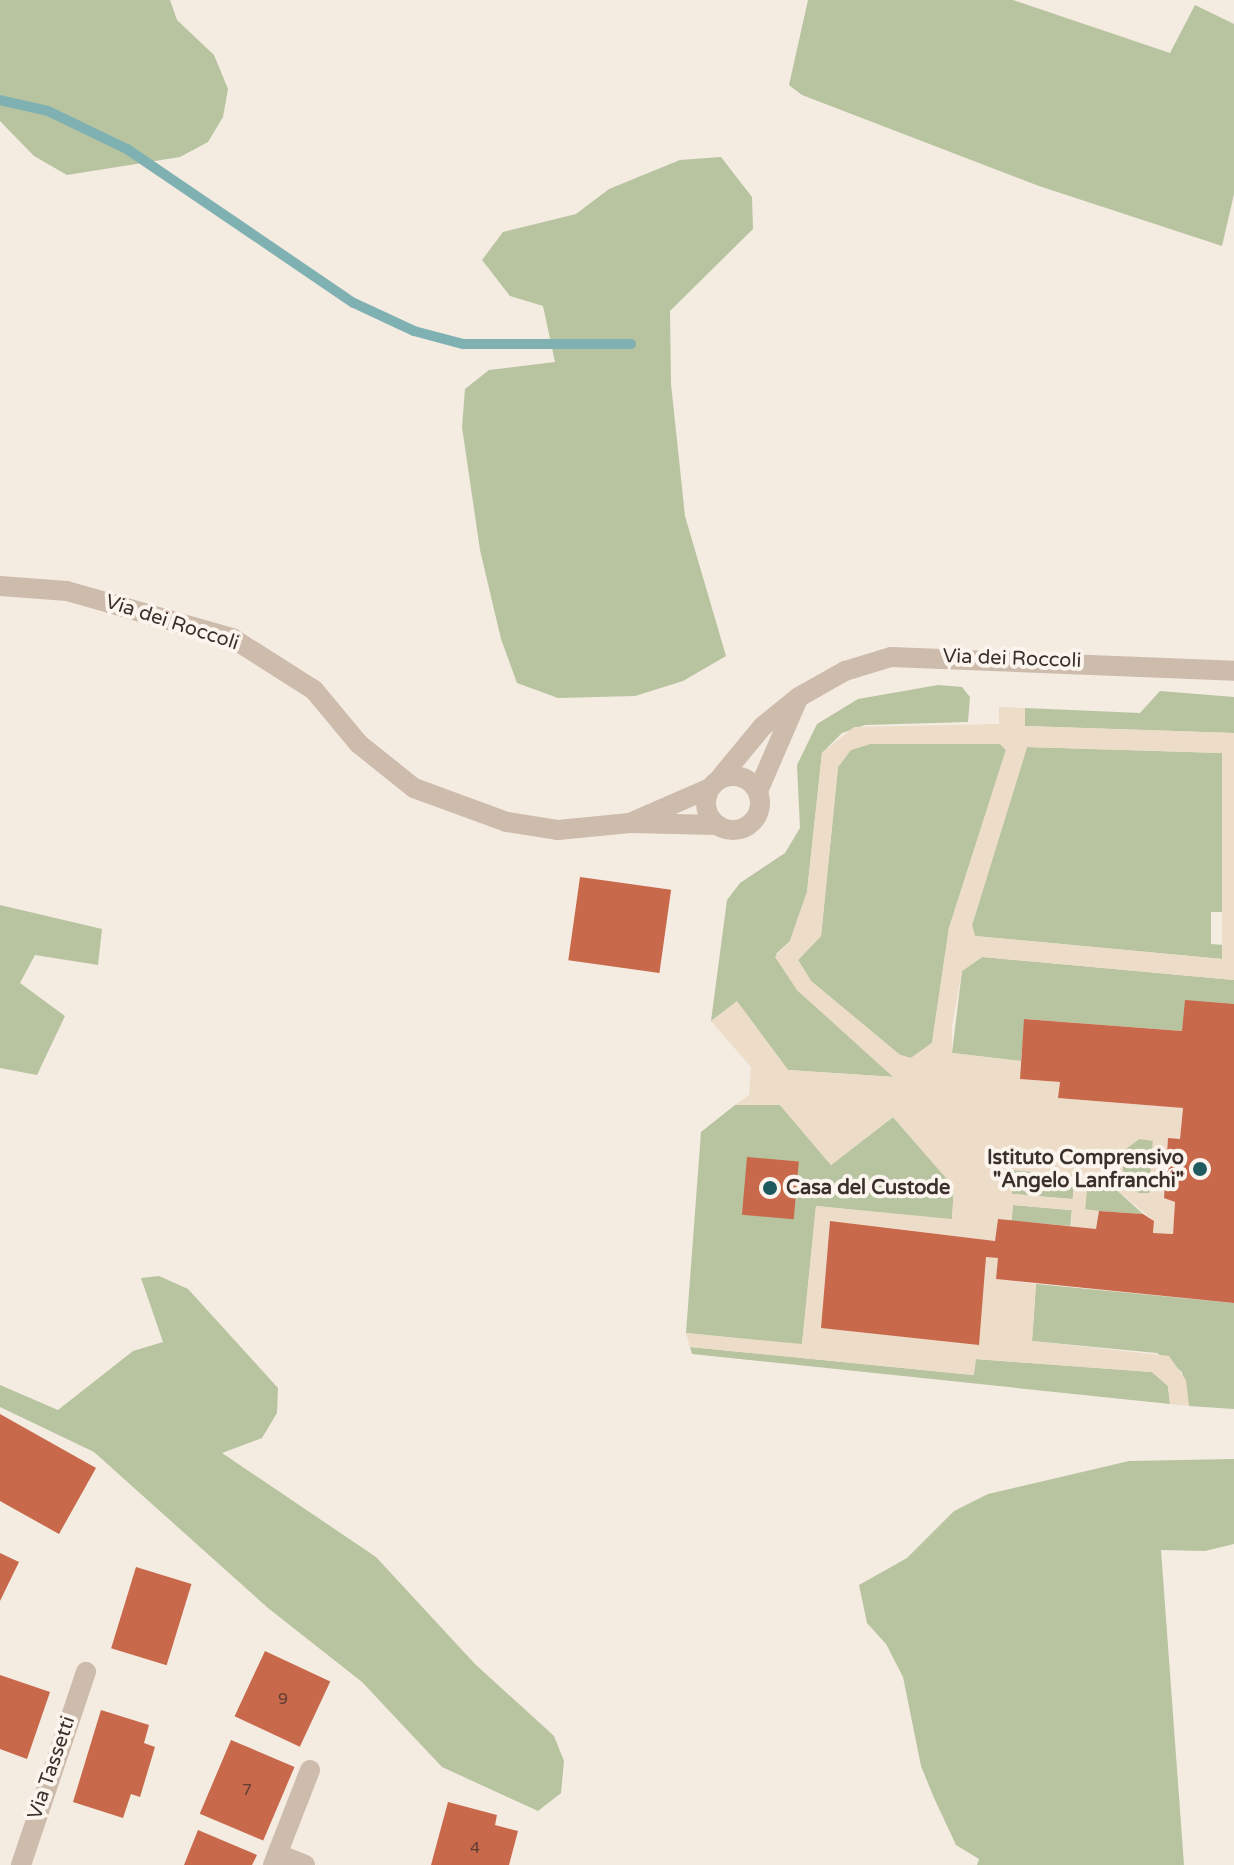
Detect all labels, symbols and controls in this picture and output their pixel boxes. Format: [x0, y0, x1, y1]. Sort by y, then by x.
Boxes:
street label: Via dei Roccoli [102, 590, 242, 656]
street label: Via dei Roccoli [942, 645, 1082, 673]
place label: Istituto Comprensivo "Angelo Lanfranchi" [987, 1146, 1184, 1193]
marker: Istituto Comprensivo "Angelo Lanfranchi" [1191, 1160, 1209, 1178]
place label: Casa del Custode [786, 1176, 950, 1200]
marker: Casa del Custode [761, 1179, 779, 1197]
house number: 9 [278, 1689, 288, 1709]
street label: Via Tassetti [23, 1713, 81, 1823]
house number: 7 [242, 1780, 252, 1800]
house number: 4 [470, 1838, 480, 1858]

